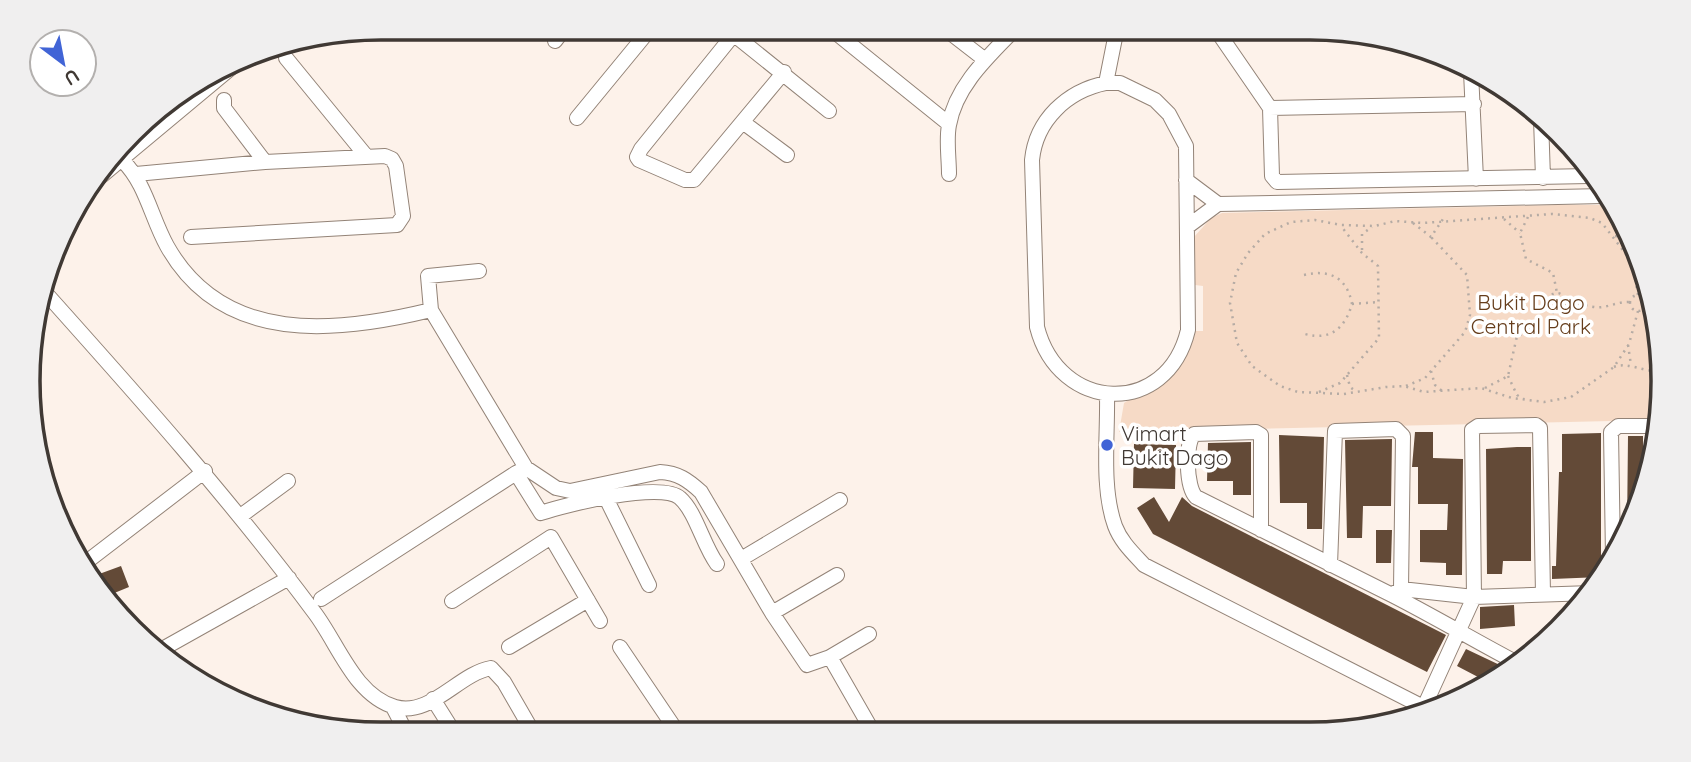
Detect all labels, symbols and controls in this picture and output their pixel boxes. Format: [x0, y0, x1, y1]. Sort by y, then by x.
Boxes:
north arrow [28, 28, 98, 98]
text: U [60, 64, 84, 91]
park label: Bukit Dago Central Park [1471, 289, 1591, 339]
place label: Vimart Bukit Dago [1121, 420, 1228, 470]
marker: Vimart Bukit Dago [1099, 437, 1115, 453]

